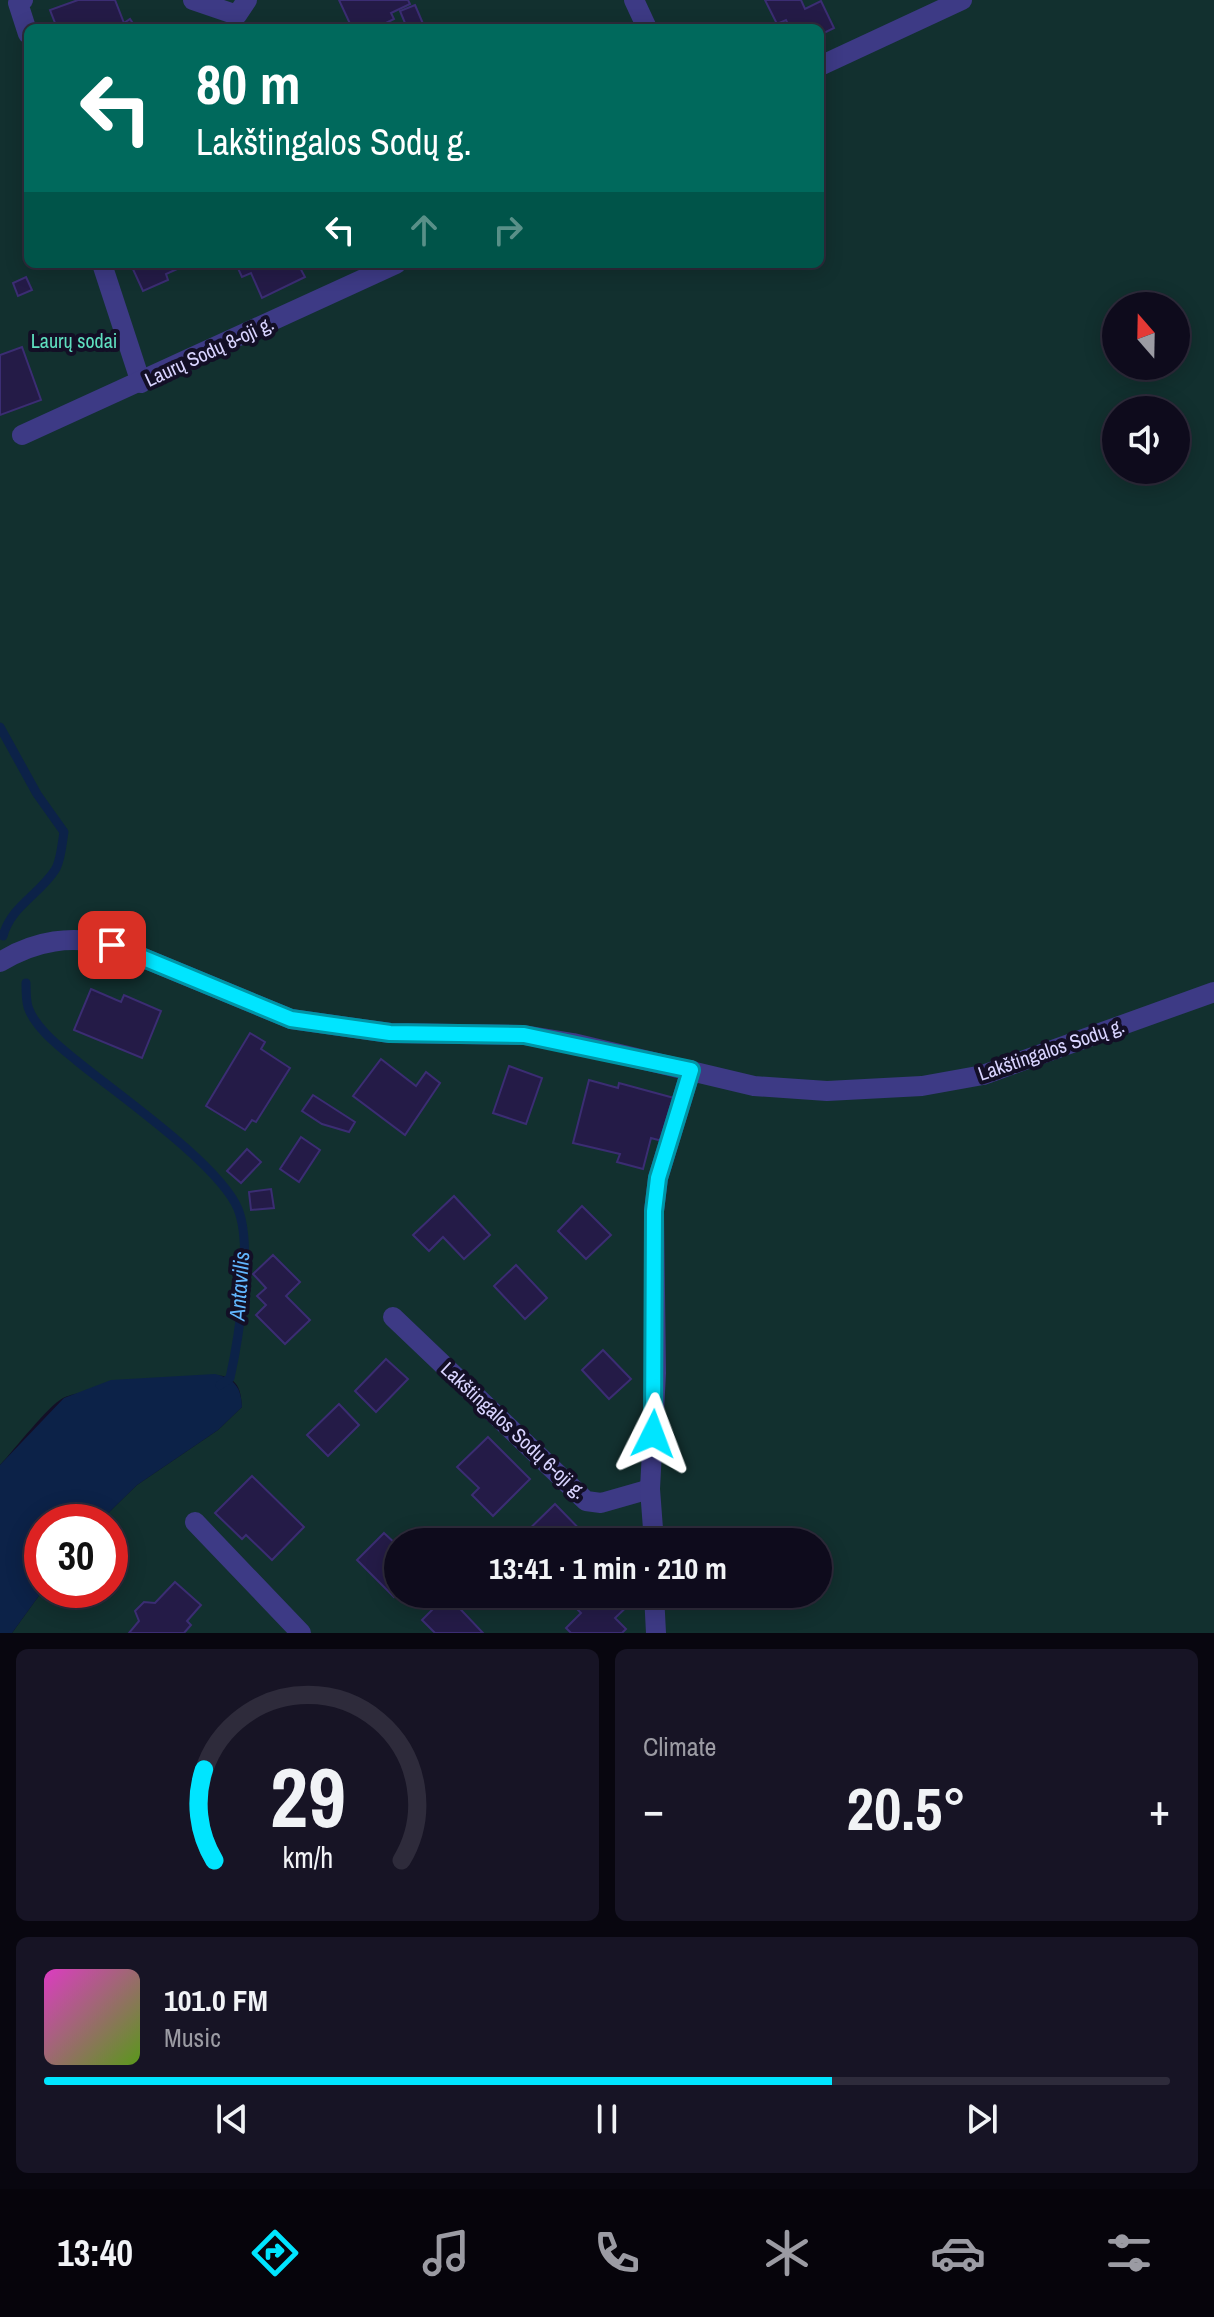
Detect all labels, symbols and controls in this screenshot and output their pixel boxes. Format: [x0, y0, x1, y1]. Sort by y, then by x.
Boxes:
text: 80 m [196, 46, 301, 121]
icon: left [64, 56, 168, 160]
text: Lakštingalos Sodų g. [196, 118, 472, 166]
icon: left [318, 208, 362, 252]
icon: ahead [402, 208, 446, 252]
icon: right [486, 208, 530, 252]
north arrow [1102, 292, 1190, 380]
map controls [1102, 292, 1190, 484]
street label: Laurų Sodų 8-oji g. [140, 309, 278, 393]
park label: Laurų sodai [31, 327, 117, 354]
button: sound [1102, 396, 1190, 484]
pin [78, 911, 146, 979]
icon: arrive [90, 923, 134, 967]
street label: Lakštingalos Sodų g. [974, 1011, 1128, 1087]
water label: Antavilis [222, 1250, 256, 1323]
street label: Lakštingalos Sodų 6-oji g. [435, 1355, 593, 1505]
position arrow [611, 1392, 695, 1476]
speed limit sign: 30 [24, 1504, 128, 1608]
text: 13:41 · 1 min · 210 m [489, 1548, 727, 1588]
text: Climate [643, 1729, 716, 1764]
text: 29 [270, 1741, 345, 1853]
text: 20.5° [847, 1768, 966, 1849]
text: − [643, 1779, 664, 1839]
text: + [1149, 1779, 1170, 1839]
text: km/h [282, 1838, 333, 1877]
text: 101.0 FM [164, 1980, 268, 2020]
text: Music [164, 2020, 221, 2055]
icon: previous [210, 2097, 254, 2141]
icon: pause [585, 2097, 629, 2141]
icon: next [960, 2097, 1004, 2141]
icon: directions [247, 2225, 303, 2281]
icon: music [418, 2225, 474, 2281]
icon: phone [589, 2225, 645, 2281]
icon: climate [759, 2225, 815, 2281]
icon: car [930, 2225, 986, 2281]
icon: filters [1101, 2225, 1157, 2281]
text: 13:40 [57, 2229, 133, 2277]

